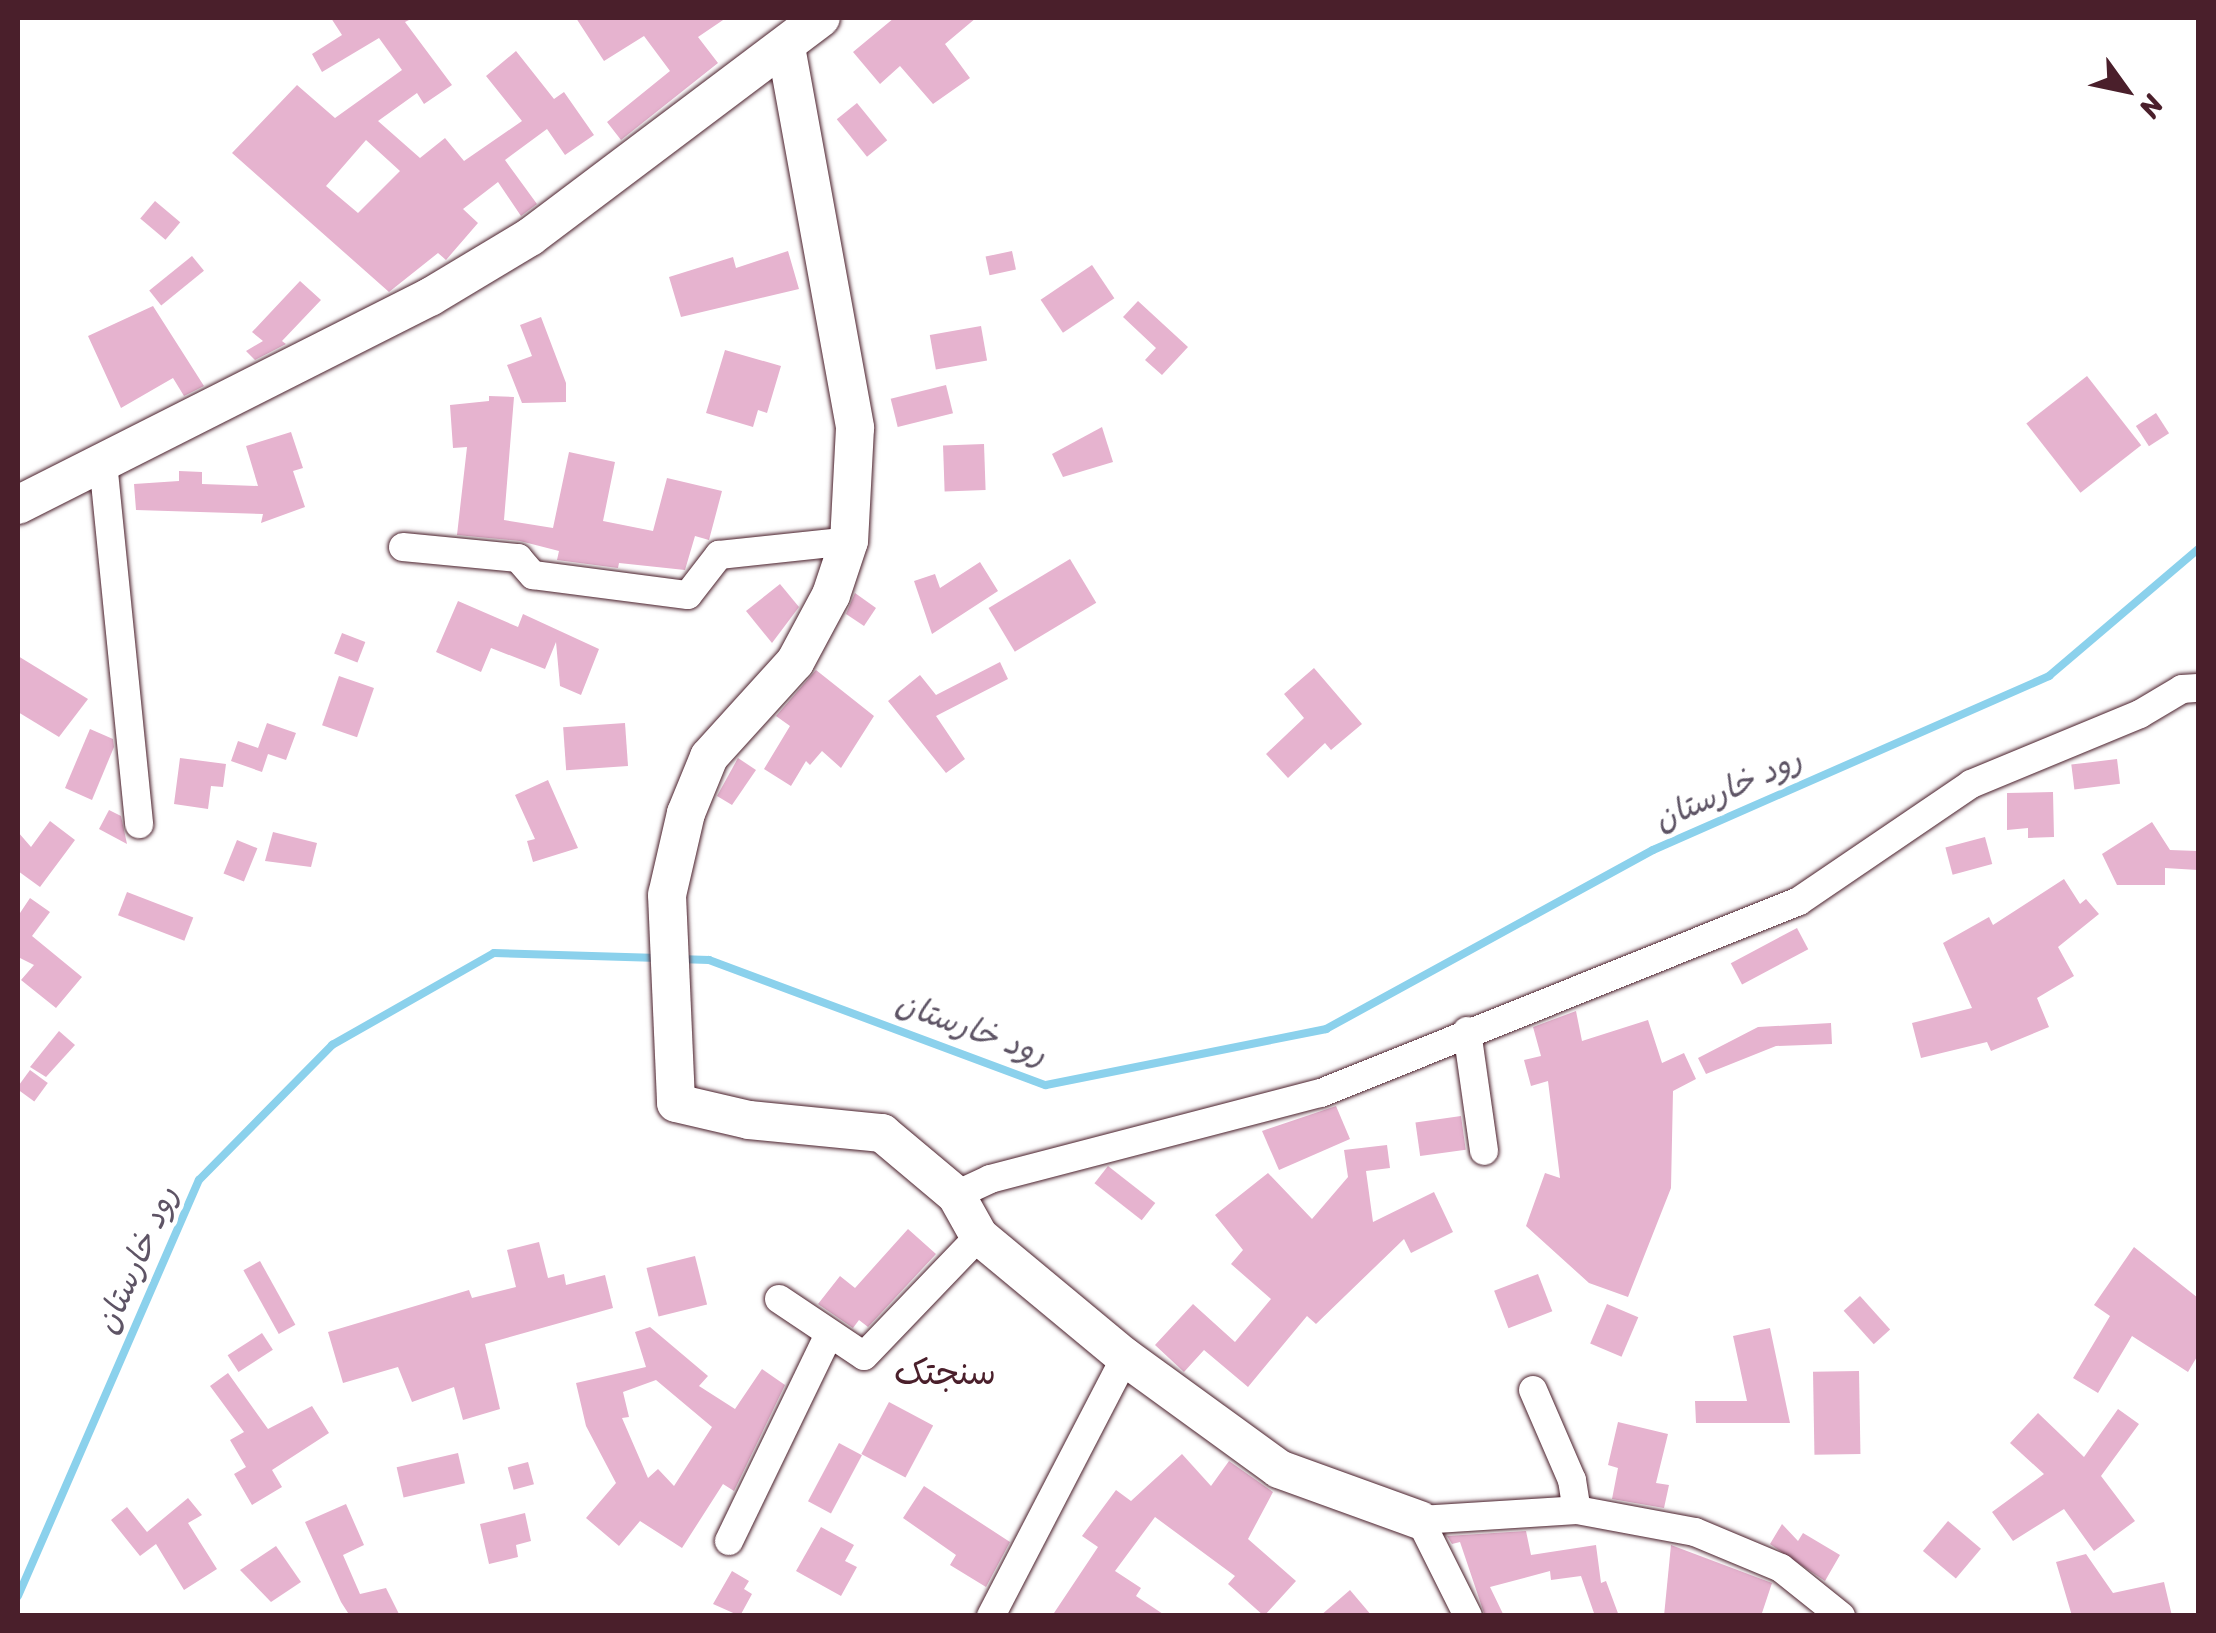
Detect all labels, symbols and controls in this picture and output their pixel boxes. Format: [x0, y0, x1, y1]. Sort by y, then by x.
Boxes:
north arrow [2076, 40, 2176, 140]
text: N [2126, 85, 2177, 128]
water label: رود خارستان [1648, 741, 1808, 839]
water label: رود خارستان [891, 984, 1051, 1074]
water label: رود خارستان [88, 1180, 186, 1340]
district label: سنجتک [894, 1351, 996, 1393]

